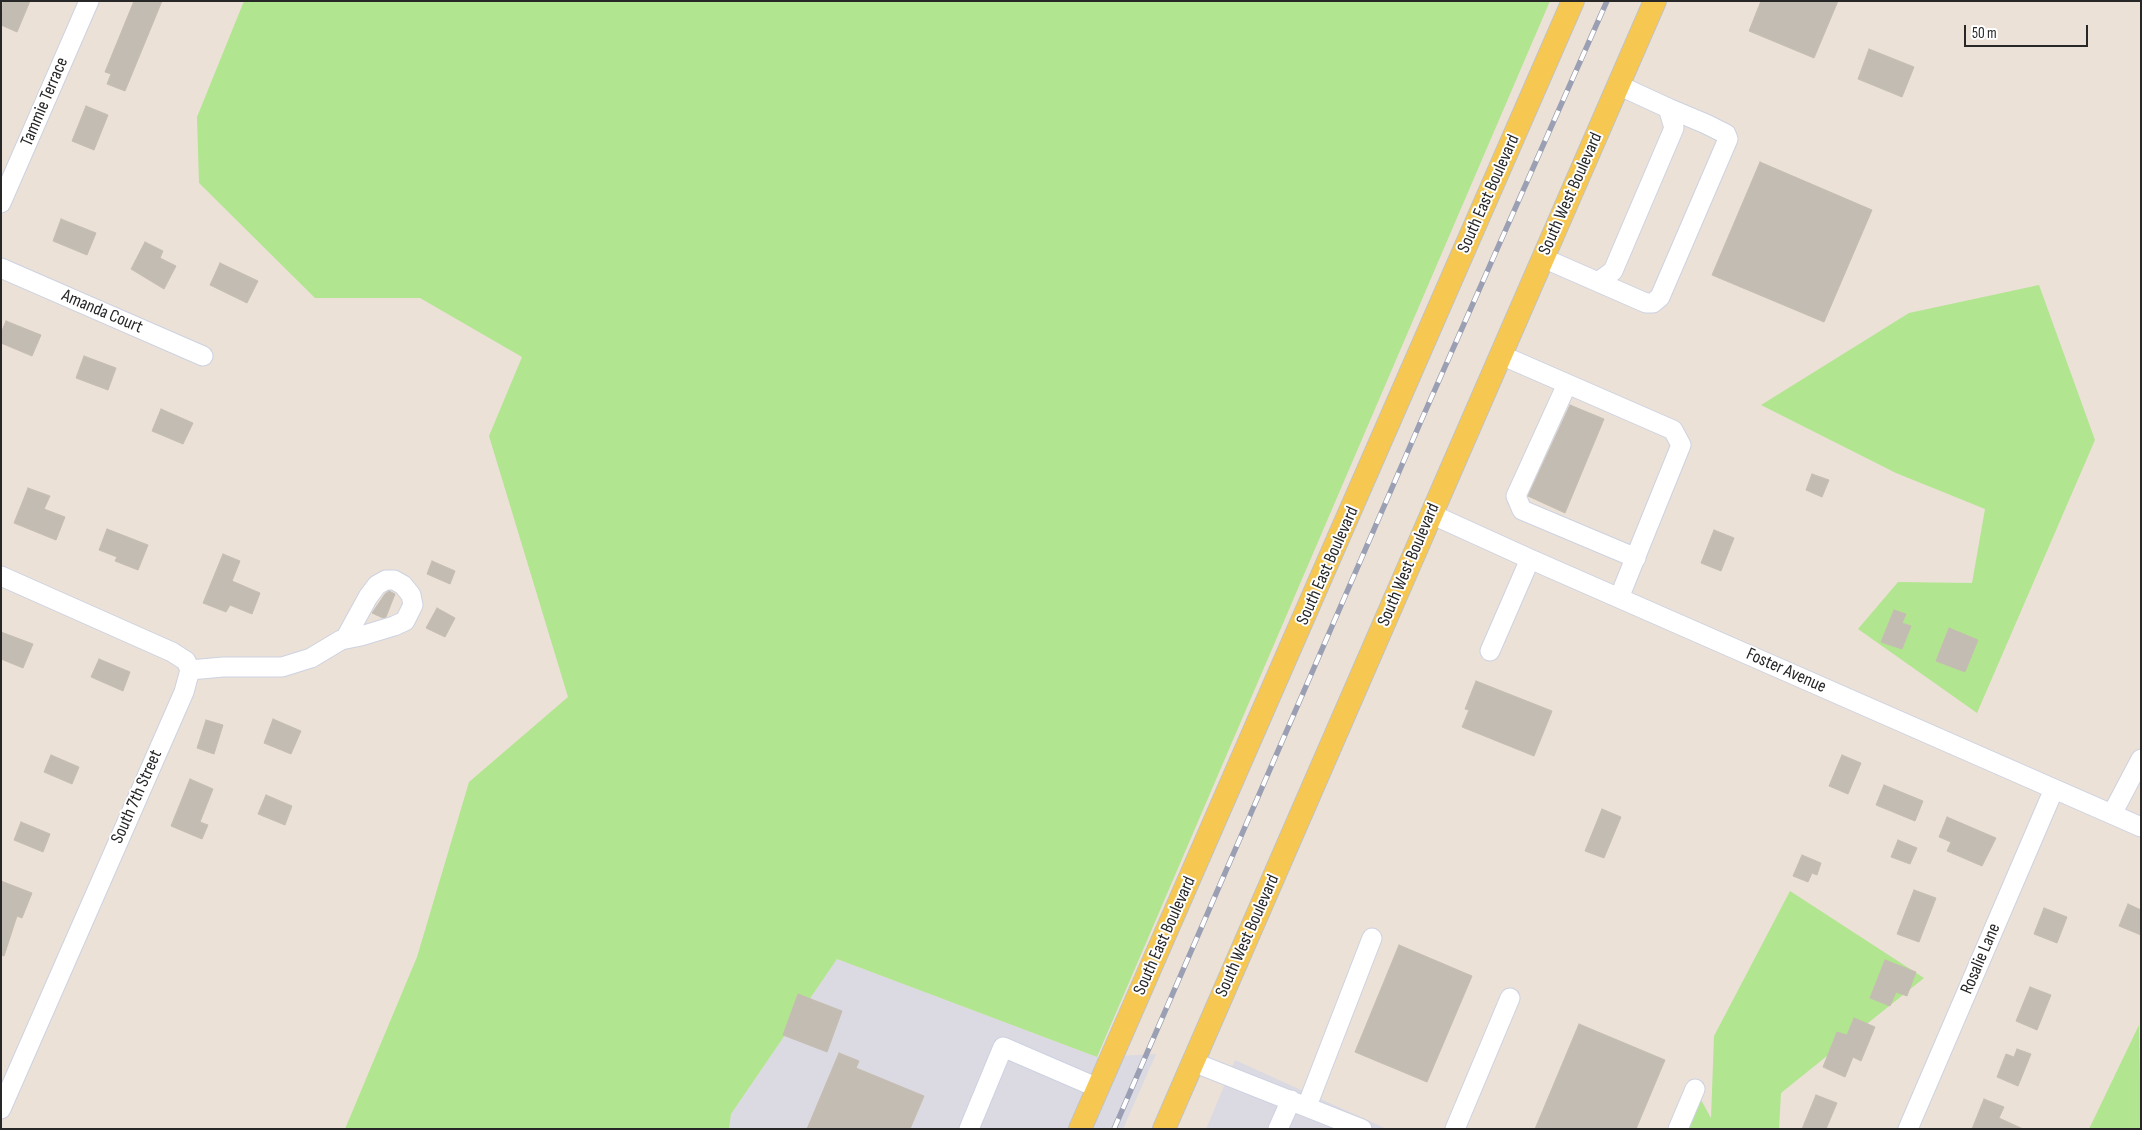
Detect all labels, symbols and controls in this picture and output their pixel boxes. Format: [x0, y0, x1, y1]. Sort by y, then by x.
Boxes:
scale bar [1967, 15, 2091, 47]
text: 50 m [1972, 24, 1997, 43]
street label: Tammie Terrace [17, 54, 73, 150]
street label: South West Boulevard [1534, 129, 1608, 259]
street label: South East Boulevard [1453, 132, 1525, 256]
street label: Amanda Court [58, 285, 146, 339]
street label: South West Boulevard [1373, 500, 1445, 630]
street label: South East Boulevard [1292, 504, 1364, 628]
street label: Foster Avenue [1743, 644, 1829, 698]
street label: South 7th Street [107, 747, 167, 847]
street label: South West Boulevard [1211, 871, 1285, 1001]
street label: South East Boulevard [1129, 874, 1201, 998]
street label: Rosalie Lane [1956, 920, 2006, 998]

